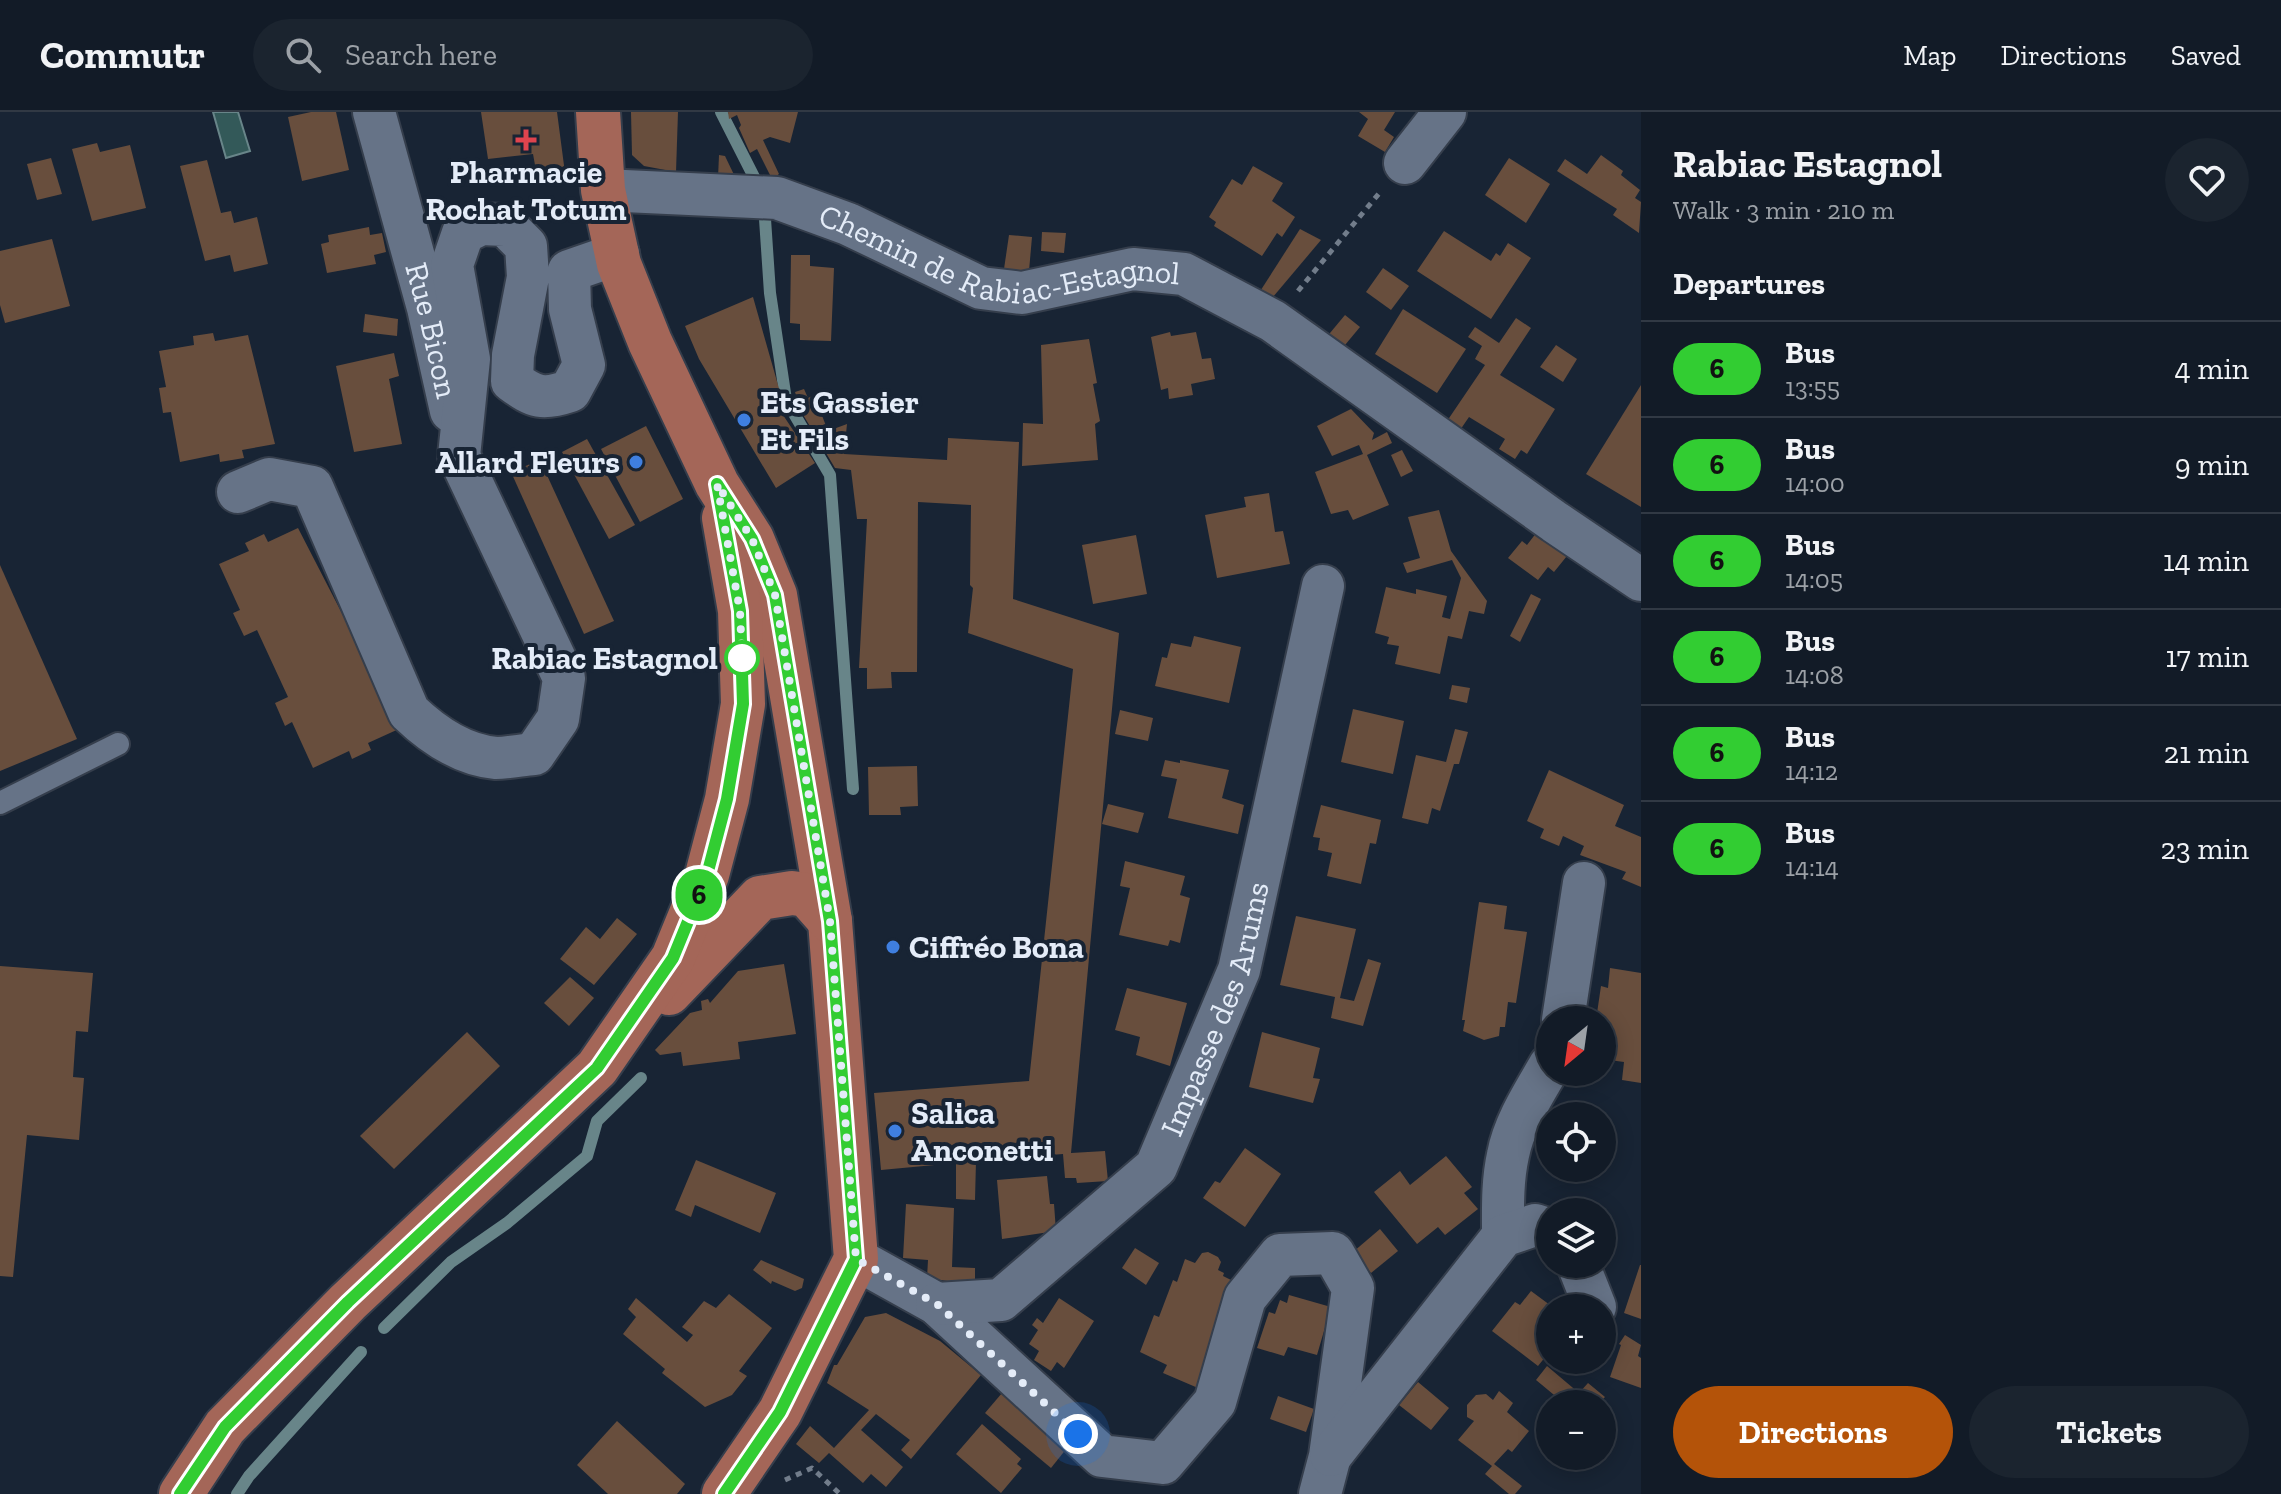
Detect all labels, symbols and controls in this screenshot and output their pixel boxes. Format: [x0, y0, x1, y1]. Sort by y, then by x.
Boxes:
search box [253, 19, 813, 91]
text: Commutr [40, 32, 205, 78]
icon: search [281, 33, 325, 77]
text: Search here [345, 37, 497, 73]
text: Map [1903, 39, 1956, 72]
text: Directions [2000, 39, 2127, 72]
text: Saved [2171, 39, 2241, 72]
marker: Pharmacie Rochat Totum [517, 131, 535, 149]
button: heart [2165, 138, 2249, 222]
text: Rabiac Estagnol [1673, 141, 1942, 187]
place label: Pharmacie Rochat Totum [425, 153, 627, 228]
text: Walk · 3 min · 210 m [1673, 194, 1894, 226]
street label: Chemin de Rabiac-Estagnol [814, 196, 1182, 312]
street label: Rue Bicon [397, 258, 467, 402]
text: Departures [1673, 266, 1825, 302]
text: Bus [1785, 335, 1835, 371]
text: 4 min [2175, 351, 2249, 387]
text: 6 [1709, 352, 1725, 385]
text: 13:55 [1785, 371, 1840, 403]
place label: Ets Gassier Et Fils [760, 383, 919, 458]
marker: Ets Gassier Et Fils [735, 411, 753, 429]
text: Bus [1785, 431, 1835, 467]
place label: Allard Fleurs [435, 443, 620, 481]
text: 9 min [2175, 447, 2249, 483]
text: 6 [1709, 448, 1725, 481]
marker: Allard Fleurs [627, 453, 645, 471]
text: 14:00 [1785, 467, 1845, 499]
text: Bus [1785, 527, 1835, 563]
text: 14 min [2163, 543, 2249, 579]
text: 6 [1709, 544, 1725, 577]
text: 14:05 [1785, 563, 1843, 595]
text: Bus [1785, 623, 1835, 659]
place label: Rabiac Estagnol [491, 639, 718, 677]
text: 17 min [2166, 639, 2249, 675]
text: 6 [1709, 640, 1725, 673]
marker: Rabiac Estagnol [725, 641, 759, 675]
text: 14:08 [1785, 659, 1844, 691]
text: Bus [1785, 719, 1835, 755]
text: 21 min [2164, 735, 2249, 771]
text: 6 [1709, 736, 1725, 769]
text: 14:12 [1785, 755, 1838, 787]
text: Bus [1785, 815, 1835, 851]
text: 23 min [2161, 831, 2249, 867]
text: 6 [1709, 832, 1725, 865]
text: 14:14 [1785, 851, 1839, 883]
line badge: 6 [673, 869, 725, 921]
text: 6 [691, 878, 707, 911]
street label: Impasse des Arums [1152, 878, 1277, 1142]
place label: Ciffréo Bona [909, 928, 1084, 966]
marker: Ciffréo Bona [884, 938, 902, 956]
north arrow [1536, 1006, 1616, 1086]
map controls [1536, 1006, 1616, 1470]
place label: Salica Anconetti [911, 1094, 1053, 1169]
button: locate [1536, 1102, 1616, 1182]
marker: Salica Anconetti [886, 1122, 904, 1140]
button: layers [1536, 1198, 1616, 1278]
button: + [1536, 1294, 1616, 1374]
button: Directions [1673, 1386, 1953, 1478]
button: Tickets [1969, 1386, 2249, 1478]
button: − [1536, 1390, 1616, 1470]
your location [1058, 1414, 1098, 1454]

